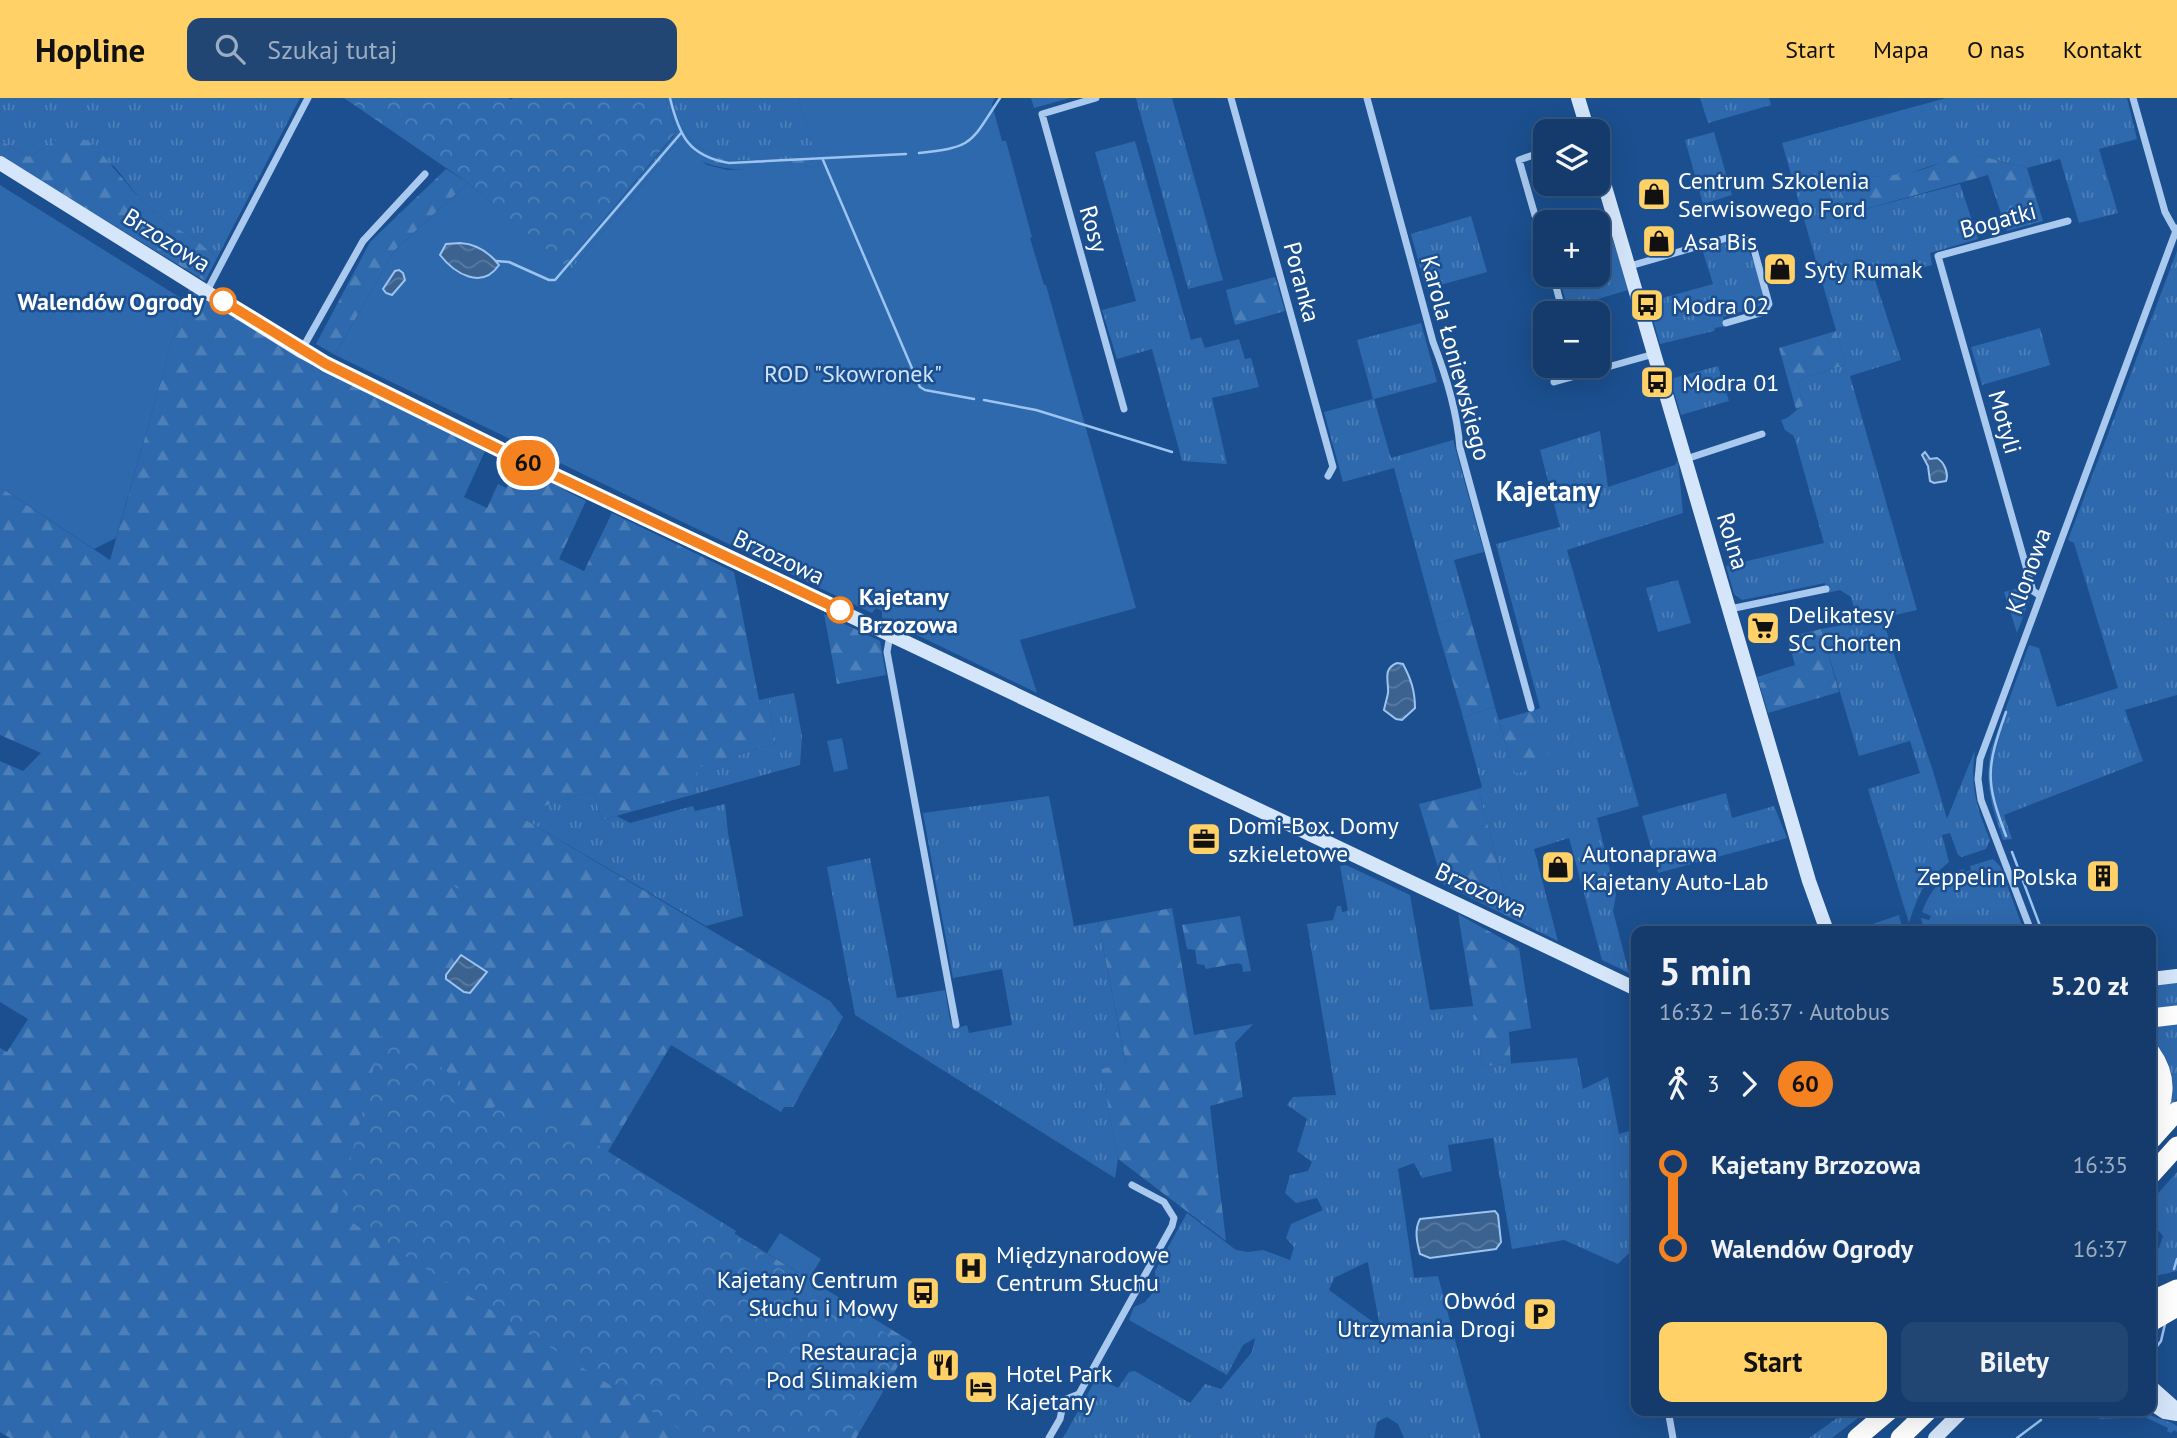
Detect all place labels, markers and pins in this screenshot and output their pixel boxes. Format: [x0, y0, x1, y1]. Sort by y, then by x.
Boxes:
place label: Centrum Szkolenia Serwisowego Ford [1678, 165, 1870, 224]
shop icon: Centrum Szkolenia Serwisowego Ford [1635, 175, 1673, 213]
shop icon: Asa Bis [1640, 222, 1678, 260]
place label: Asa Bis [1684, 226, 1757, 257]
shop icon: Syty Rumak [1761, 250, 1799, 288]
place label: Syty Rumak [1804, 254, 1923, 285]
place label: Walendów Ogrody [17, 286, 205, 317]
bus stop icon: Modra 02 [1628, 286, 1666, 324]
marker: Walendów Ogrody [210, 288, 236, 314]
place label: Modra 02 [1672, 290, 1769, 321]
bus stop icon: Modra 01 [1638, 363, 1676, 401]
place label: Modra 01 [1682, 367, 1779, 398]
place label: Kajetany Brzozowa [859, 581, 958, 640]
marker: Kajetany Brzozowa [827, 597, 853, 623]
place label: Delikatesy SC Chorten [1788, 599, 1902, 658]
supermarket icon: Delikatesy SC Chorten [1744, 609, 1782, 647]
place label: Domi-Box. Domy szkieletowe [1228, 810, 1399, 869]
office icon: Domi-Box. Domy szkieletowe [1185, 820, 1223, 858]
place label: Autonaprawa Kajetany Auto-Lab [1582, 838, 1769, 897]
shop icon: Autonaprawa Kajetany Auto-Lab [1539, 848, 1577, 886]
building icon: Zeppelin Polska [2084, 857, 2122, 895]
place label: Zeppelin Polska [1917, 861, 2078, 892]
place label: Międzynarodowe Centrum Słuchu [996, 1239, 1169, 1298]
hospital icon: Międzynarodowe Centrum Słuchu [952, 1249, 990, 1287]
place label: Kajetany Centrum Słuchu i Mowy [717, 1264, 898, 1323]
bus stop icon: Kajetany Centrum Słuchu i Mowy [904, 1274, 942, 1312]
place label: Obwód Utrzymania Drogi [1337, 1285, 1516, 1344]
parking icon: Obwód Utrzymania Drogi [1521, 1295, 1559, 1333]
place label: Restauracja Pod Ślimakiem [766, 1336, 918, 1395]
restaurant icon: Restauracja Pod Ślimakiem [924, 1346, 962, 1384]
place label: Hotel Park Kajetany [1006, 1358, 1113, 1417]
hotel icon: Hotel Park Kajetany [962, 1368, 1000, 1406]

